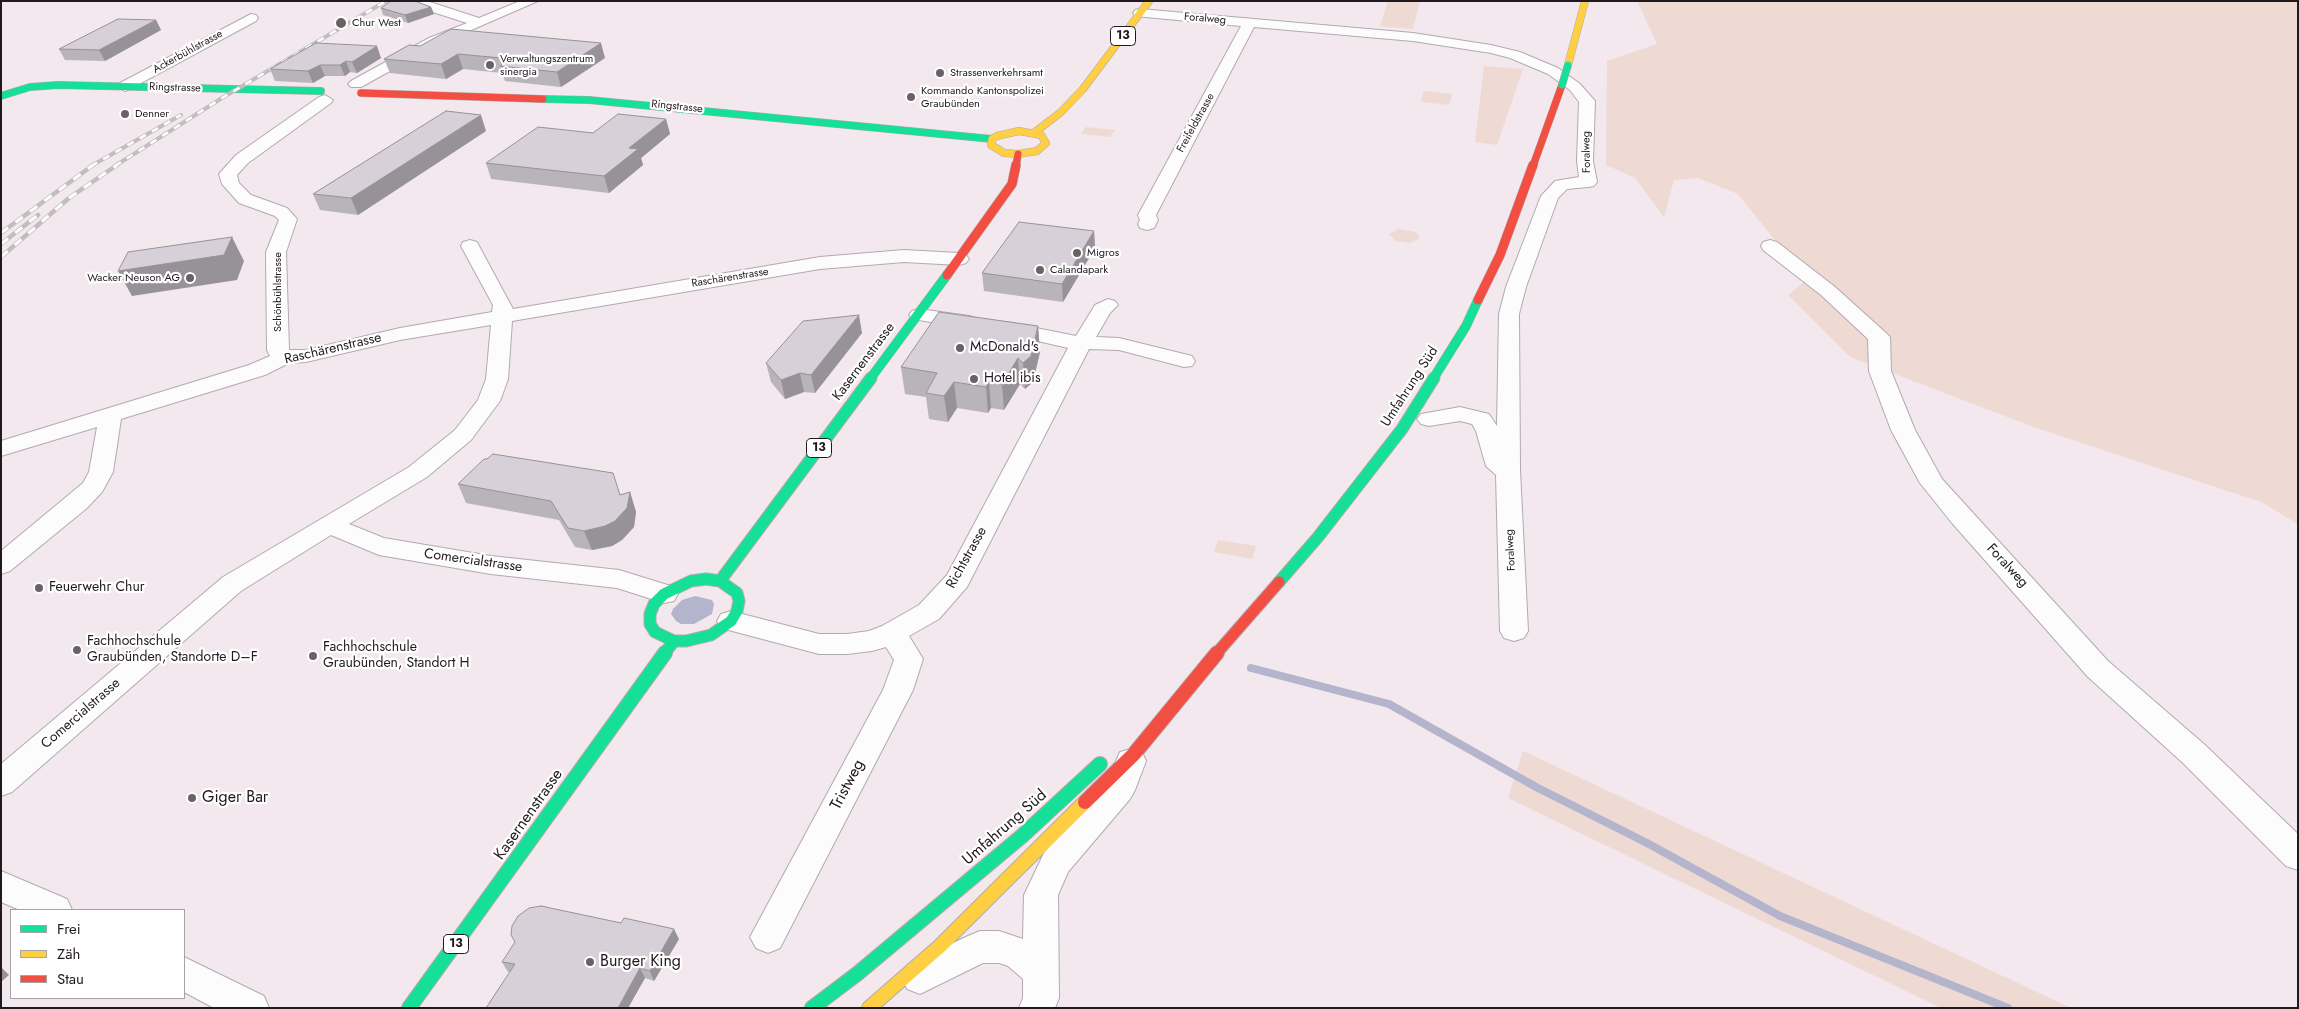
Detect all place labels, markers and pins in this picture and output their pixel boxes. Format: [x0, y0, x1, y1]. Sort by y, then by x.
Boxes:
marker: Chur West [334, 16, 348, 30]
place label: Chur West [352, 16, 401, 30]
place label: Verwaltungszentrum sinergia [500, 52, 593, 78]
marker: Verwaltungszentrum sinergia [484, 59, 496, 71]
place label: Strassenverkehrsamt [950, 66, 1043, 80]
marker: Strassenverkehrsamt [934, 67, 946, 79]
place label: Kommando Kantonspolizei Graubünden [921, 84, 1044, 110]
marker: Kommando Kantonspolizei Graubünden [905, 91, 917, 103]
place label: Denner [135, 107, 169, 121]
marker: Denner [119, 108, 131, 120]
place label: Migros [1087, 246, 1119, 260]
marker: Migros [1071, 247, 1083, 259]
place label: Calandapark [1050, 263, 1108, 277]
marker: Calandapark [1034, 264, 1046, 276]
place label: Wacker Neuson AG [87, 271, 180, 285]
marker: Wacker Neuson AG [184, 272, 196, 284]
place label: McDonald's [970, 340, 1039, 356]
marker: McDonald's [954, 342, 966, 354]
place label: Hotel ibis [984, 371, 1041, 387]
marker: Hotel ibis [968, 373, 980, 385]
place label: Feuerwehr Chur [49, 580, 145, 596]
marker: Feuerwehr Chur [33, 582, 45, 594]
place label: Fachhochschule Graubünden, Standorte D–F [87, 634, 258, 666]
place label: Fachhochschule Graubünden, Standort H [323, 640, 470, 672]
marker: Fachhochschule Graubünden, Standorte D–F [71, 644, 83, 656]
marker: Fachhochschule Graubünden, Standort H [307, 650, 319, 662]
place label: Giger Bar [202, 788, 268, 808]
marker: Giger Bar [186, 792, 198, 804]
place label: Burger King [600, 952, 681, 972]
marker: Burger King [584, 956, 596, 968]

